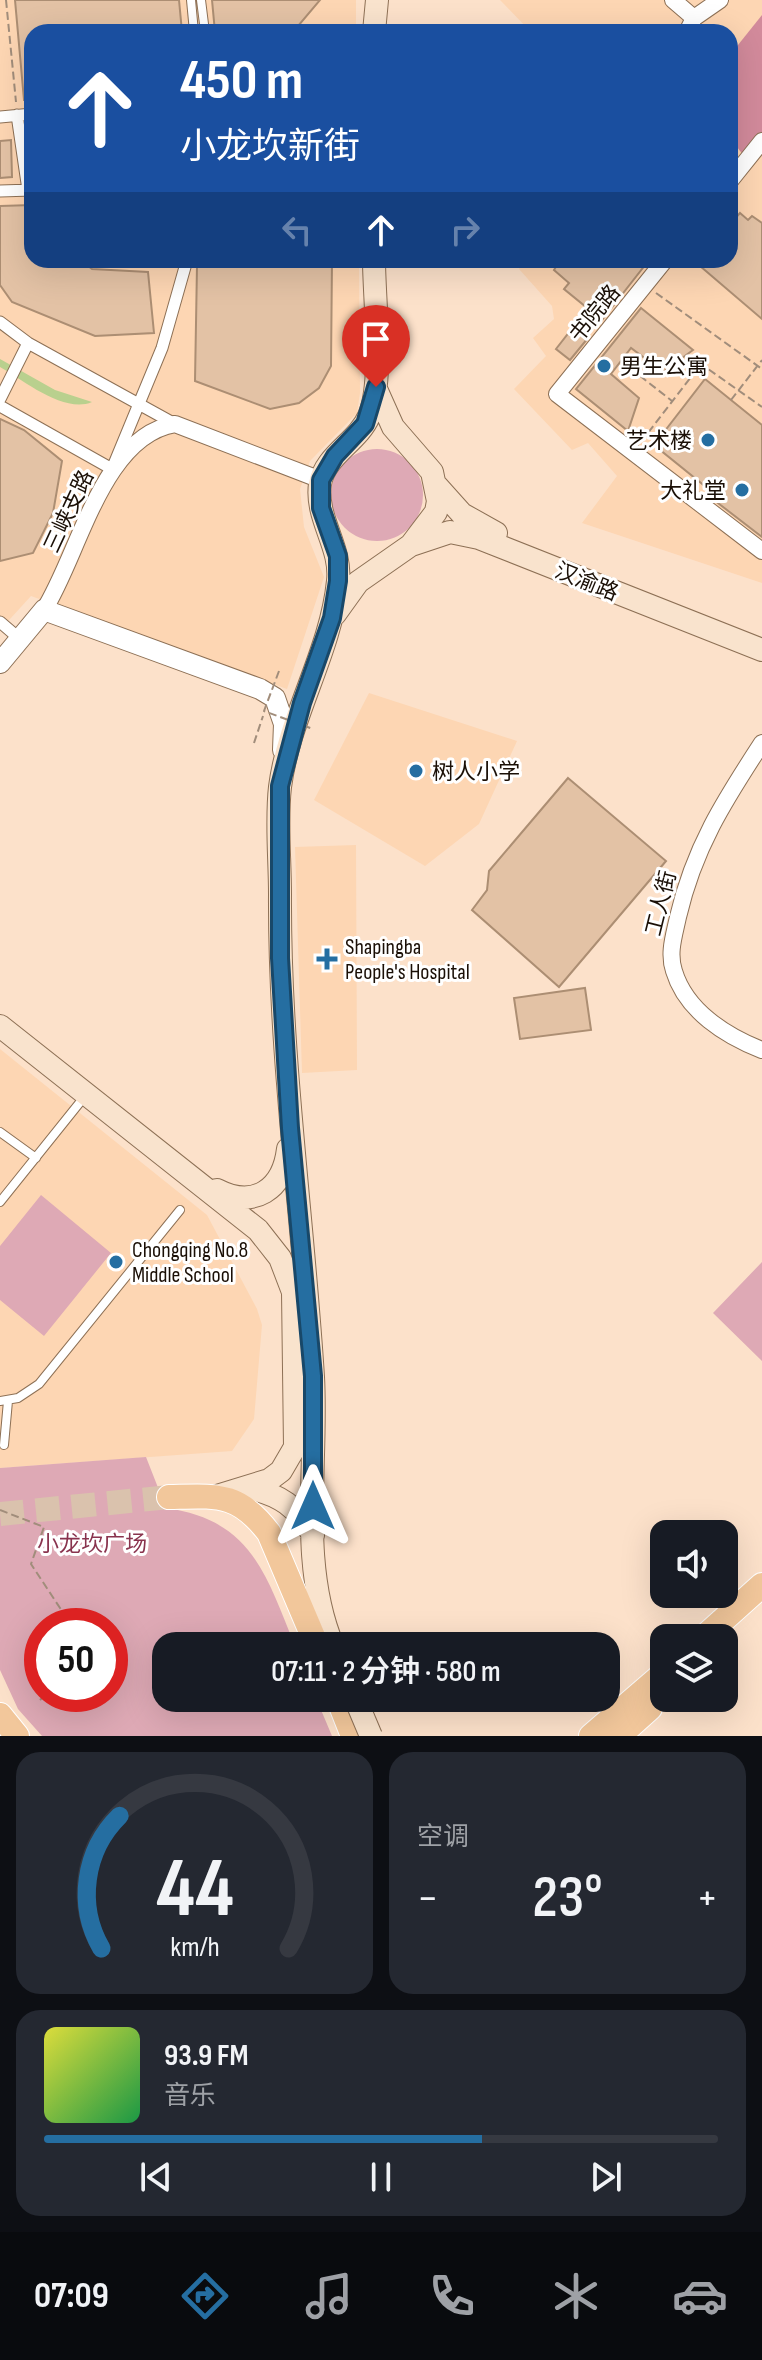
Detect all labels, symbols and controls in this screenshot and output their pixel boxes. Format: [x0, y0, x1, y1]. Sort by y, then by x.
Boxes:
text: 450 m [180, 48, 303, 115]
icon: ahead [48, 56, 152, 160]
text: 小龙坎新街 [180, 126, 360, 169]
icon: left [275, 208, 319, 252]
icon: ahead [359, 208, 403, 252]
icon: right [443, 208, 487, 252]
street label: 书院路 [564, 280, 626, 348]
pin [342, 305, 410, 387]
icon: arrive [354, 317, 398, 361]
place label: 男生公寓 [620, 354, 708, 381]
marker: 男生公寓 [595, 357, 613, 375]
place label: 艺术楼 [626, 428, 692, 455]
marker: 艺术楼 [699, 431, 717, 449]
street label: 三峡支路 [39, 466, 100, 557]
place label: 大礼堂 [660, 478, 726, 505]
marker: 大礼堂 [733, 481, 751, 499]
street label: 汉渝路 [551, 558, 622, 607]
place label: 树人小学 [432, 759, 520, 786]
marker: 树人小学 [407, 762, 425, 780]
street label: 工人街 [640, 868, 683, 939]
place label: Shapingba People's Hospital [345, 934, 470, 986]
marker: Shapingba People's Hospital [316, 948, 338, 970]
place label: Chongqing No.8 Middle School [132, 1237, 248, 1289]
marker: Chongqing No.8 Middle School [107, 1253, 125, 1271]
position arrow [271, 1464, 355, 1548]
map controls [650, 1520, 738, 1712]
button: sound [650, 1520, 738, 1608]
park label: 小龙坎广场 [37, 1531, 147, 1558]
speed limit sign: 50 [24, 1608, 128, 1712]
button: layers [650, 1624, 738, 1712]
text: 07:11 · 2 分钟 · 580 m [271, 1654, 501, 1690]
text: 空调 [417, 1822, 469, 1853]
text: 44 [156, 1840, 233, 1940]
text: 23° [532, 1862, 603, 1934]
text: − [417, 1872, 439, 1925]
text: + [696, 1872, 718, 1925]
text: km/h [170, 1930, 219, 1965]
text: 93.9 FM [164, 2038, 248, 2074]
text: 音乐 [164, 2081, 216, 2112]
icon: previous [134, 2155, 178, 2199]
icon: pause [359, 2155, 403, 2199]
icon: next [584, 2155, 628, 2199]
icon: directions [177, 2268, 233, 2324]
icon: music [301, 2268, 357, 2324]
icon: phone [424, 2268, 480, 2324]
icon: climate [548, 2268, 604, 2324]
icon: car [672, 2268, 728, 2324]
text: 07:09 [34, 2275, 109, 2318]

